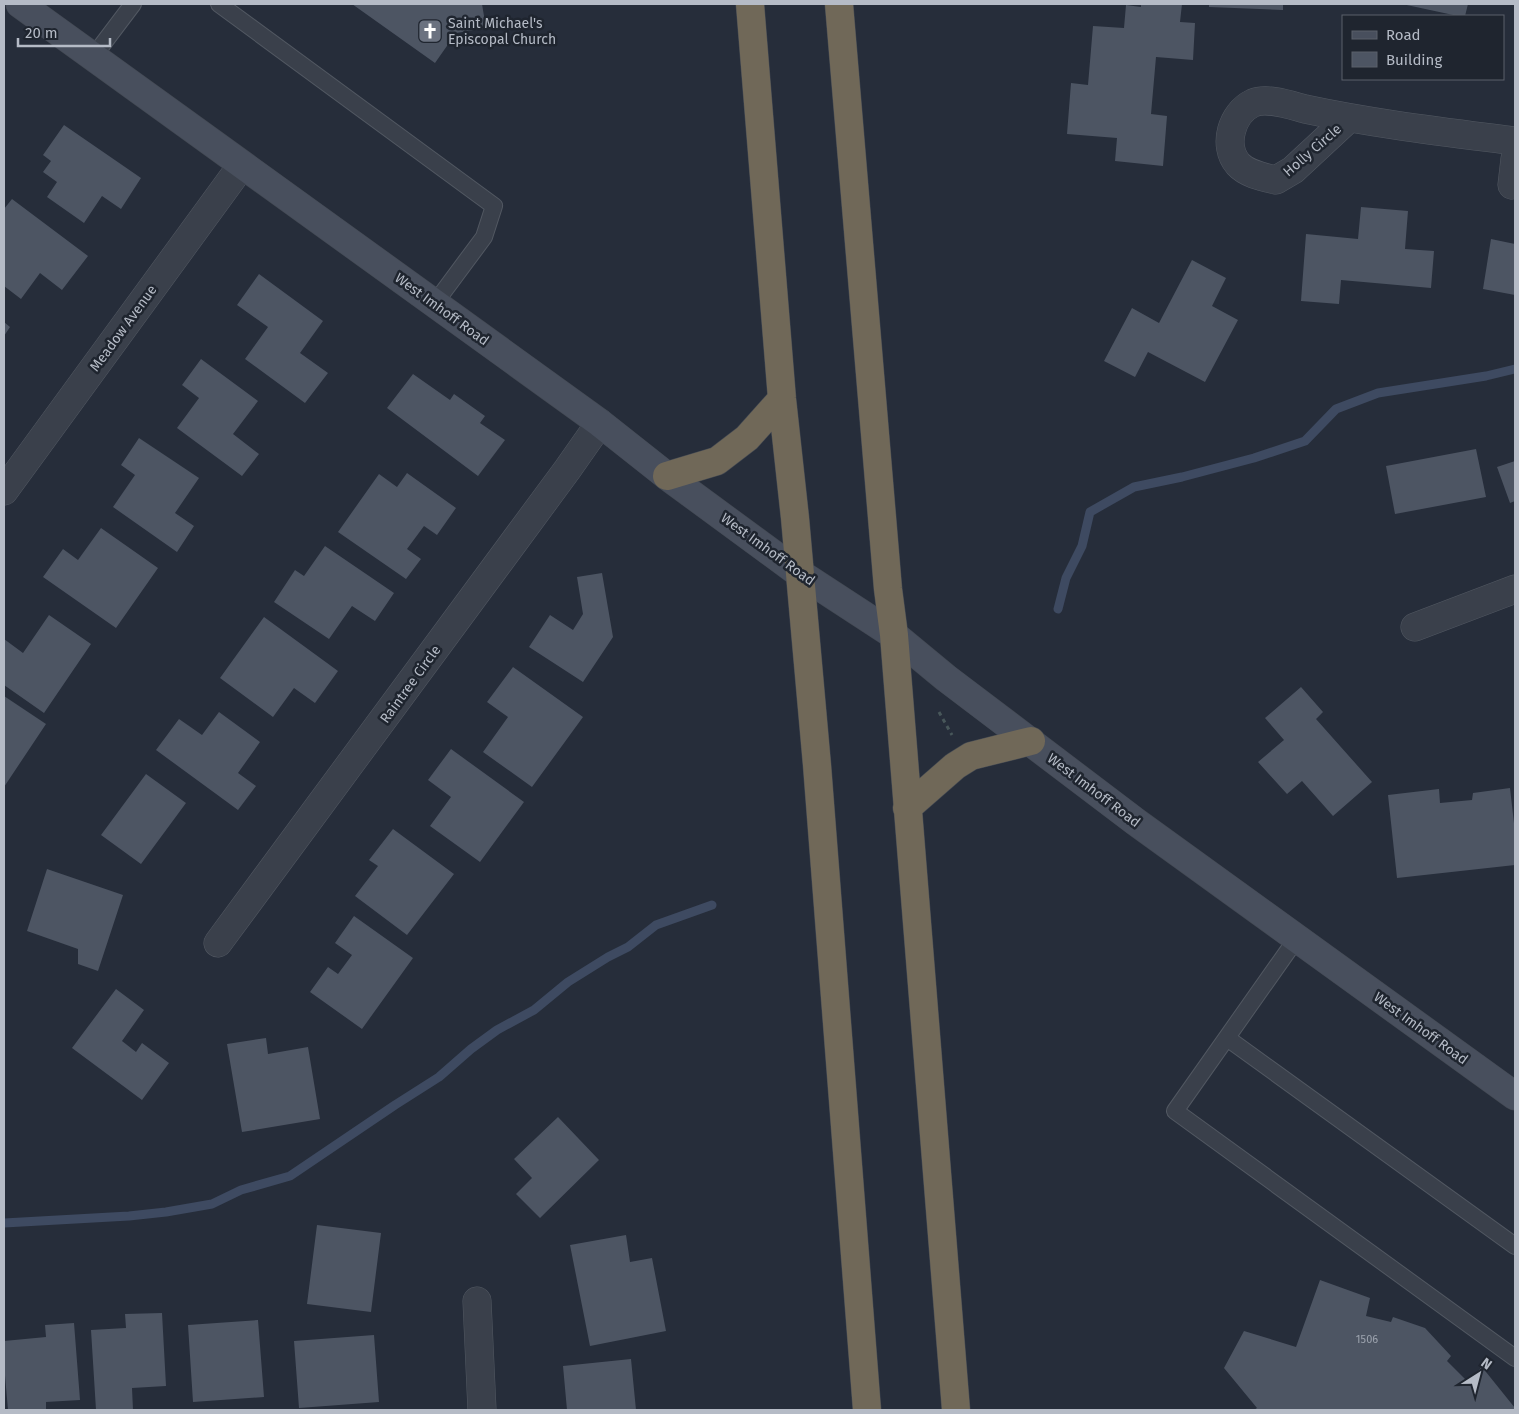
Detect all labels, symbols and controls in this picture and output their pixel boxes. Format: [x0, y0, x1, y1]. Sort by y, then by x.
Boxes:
scale bar [18, 15, 110, 47]
place label: Saint Michael's Episcopal Church [448, 15, 556, 48]
legend [1342, 15, 1504, 80]
church icon: Saint Michael's Episcopal Church [417, 18, 443, 44]
text: 20 m [25, 24, 58, 42]
text: Road [1386, 26, 1421, 44]
text: Building [1386, 51, 1442, 69]
street label: Holly Circle [1280, 121, 1345, 180]
street label: West Imhoff Road [391, 270, 492, 349]
street label: Meadow Avenue [86, 282, 160, 375]
street label: West Imhoff Road [717, 510, 818, 589]
street label: Raintree Circle [376, 642, 444, 727]
street label: West Imhoff Road [1044, 750, 1144, 831]
street label: West Imhoff Road [1370, 989, 1471, 1068]
house number: 1506 [1356, 1333, 1378, 1346]
north arrow [1454, 1349, 1504, 1399]
text: N [1478, 1354, 1495, 1373]

